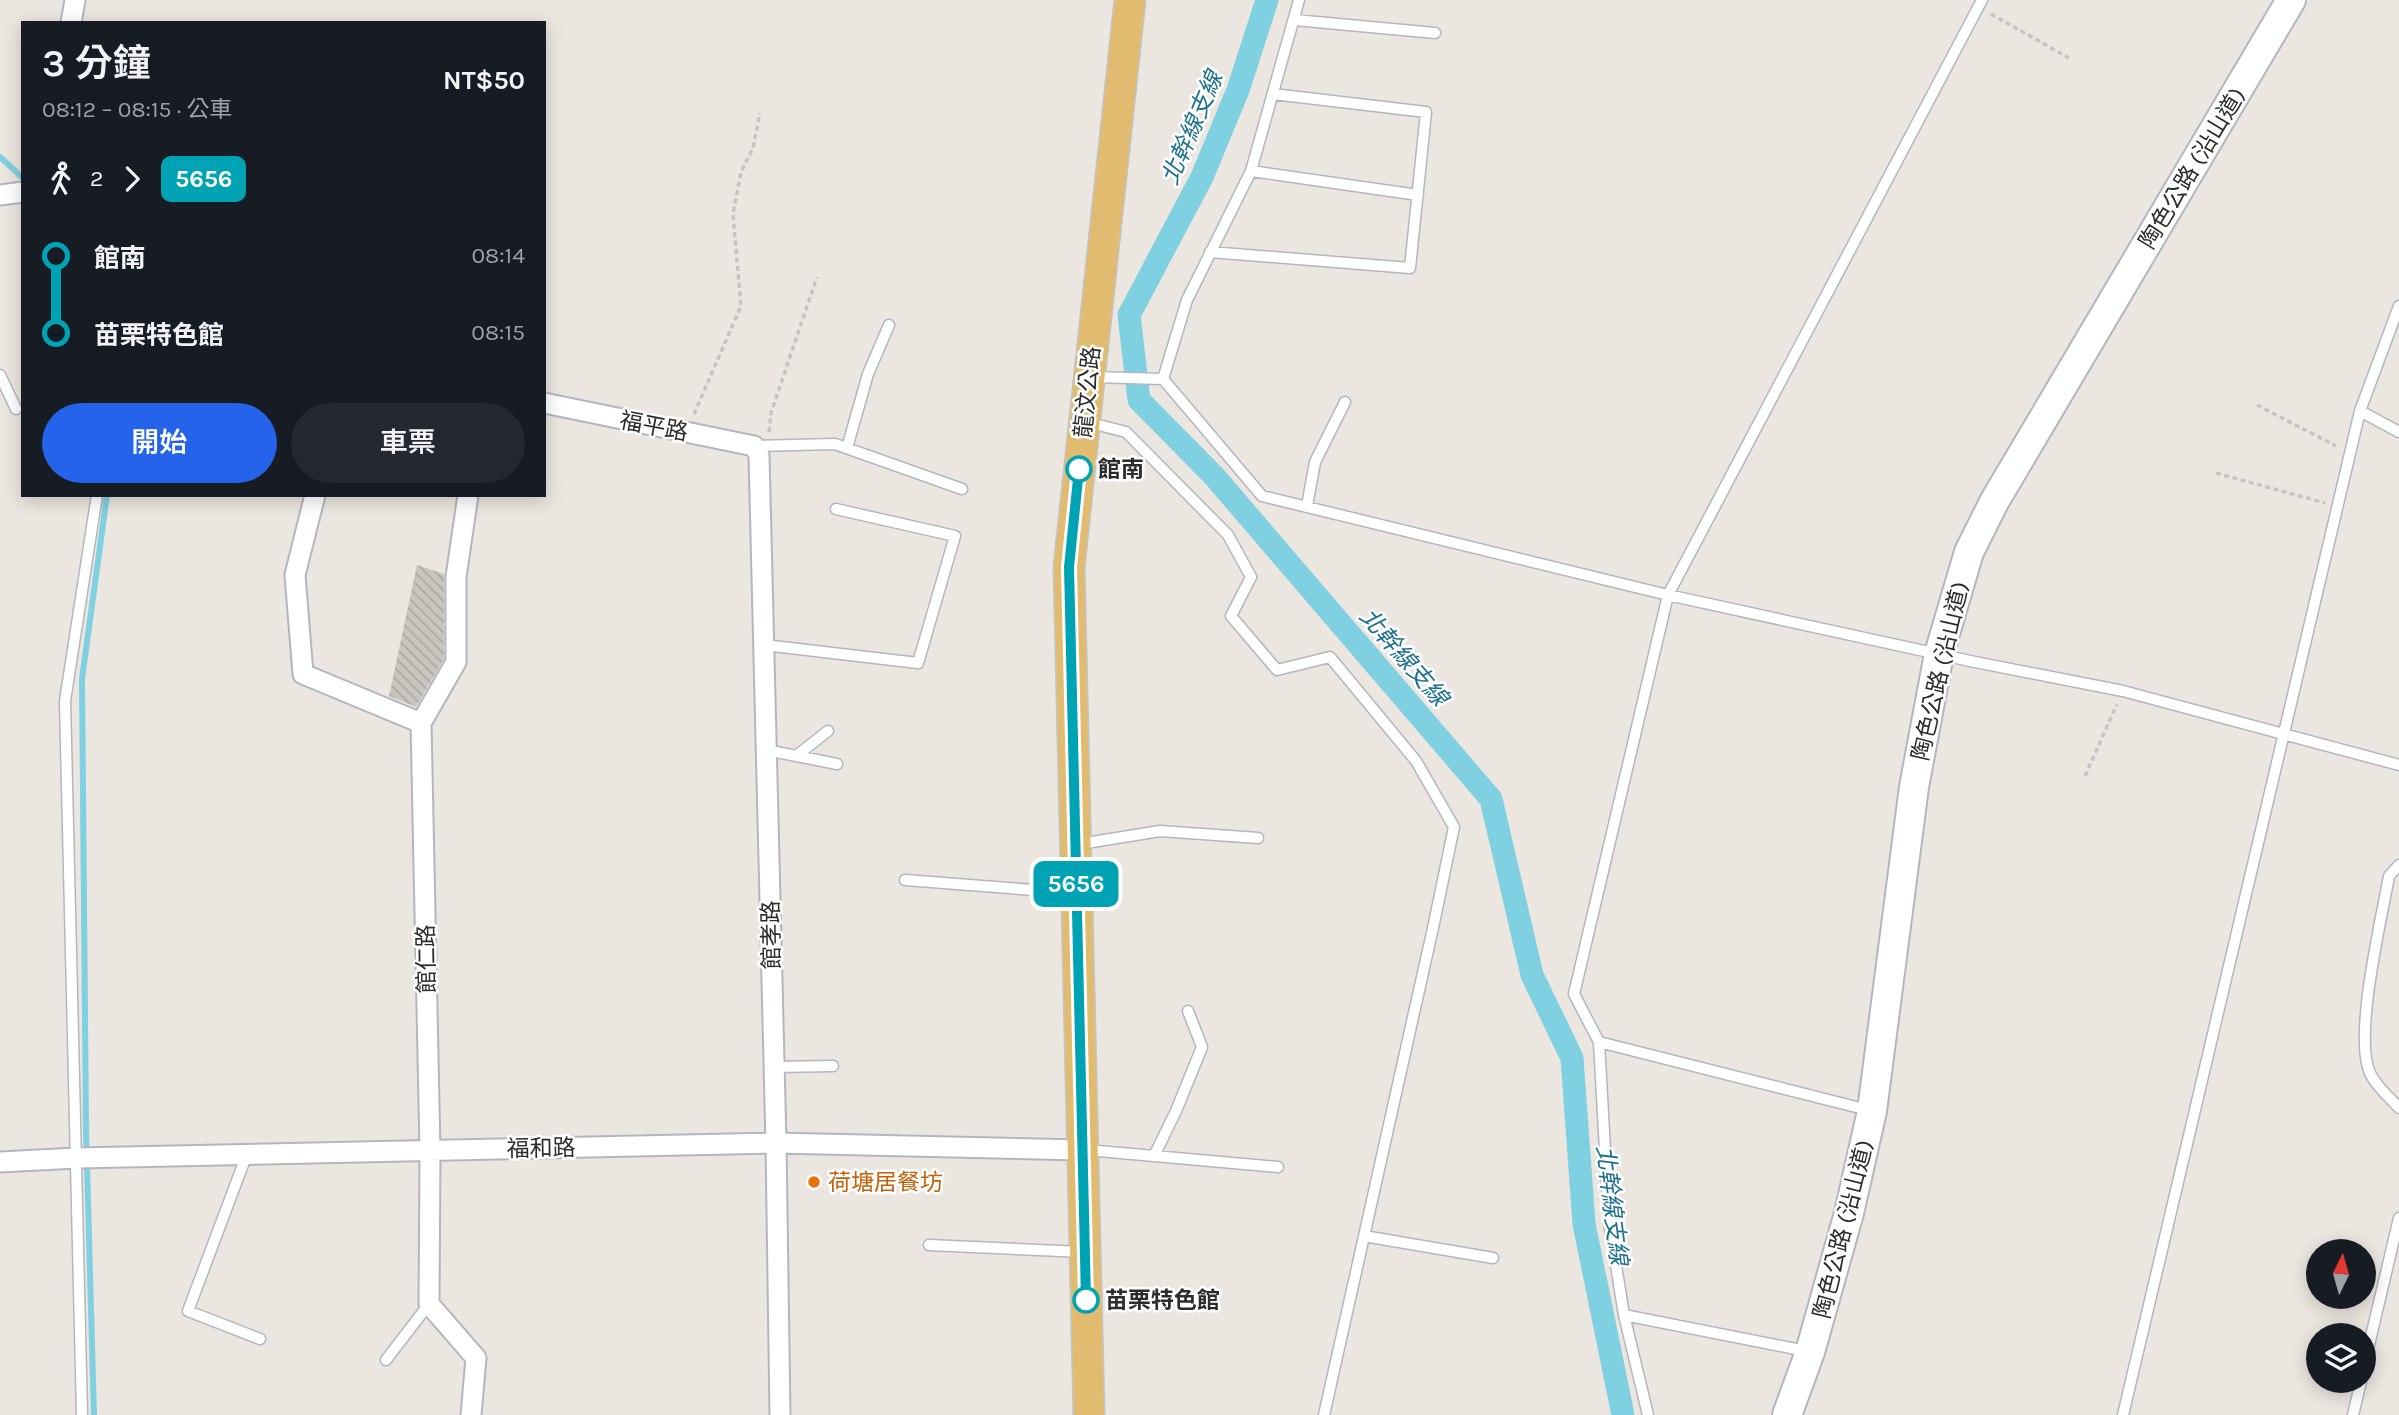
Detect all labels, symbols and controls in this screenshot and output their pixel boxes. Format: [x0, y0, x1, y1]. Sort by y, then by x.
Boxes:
text: 3 分鐘 [42, 41, 151, 86]
text: NT$50 [443, 65, 525, 96]
water label: 北幹線支線 [1156, 65, 1230, 189]
street label: 陶色公路 (沿山道) [2134, 83, 2251, 254]
text: 08:12 – 08:15 · 公車 [42, 96, 233, 123]
icon: walk [42, 160, 80, 198]
icon: forward [113, 160, 151, 198]
text: 2 [90, 165, 103, 192]
text: 5656 [175, 165, 232, 193]
text: 08:14 [471, 242, 525, 269]
text: 館南 [94, 243, 146, 274]
text: 08:15 [471, 319, 525, 346]
text: 苗栗特色館 [94, 320, 224, 351]
street label: 龍汶公路 [1069, 345, 1106, 439]
button: 開始 [42, 403, 277, 483]
button: 車票 [291, 403, 525, 483]
street label: 福平路 [617, 407, 690, 446]
marker: 館南 [1066, 456, 1092, 482]
place label: 館南 [1098, 456, 1144, 483]
street label: 陶色公路 (沿山道) [1907, 579, 1974, 763]
water label: 北幹線支線 [1354, 603, 1456, 714]
line badge: 5656 [1027, 861, 1125, 907]
text: 5656 [1047, 870, 1105, 898]
street label: 館孝路 [757, 900, 786, 970]
street label: 館仁路 [412, 924, 441, 994]
street label: 福和路 [506, 1134, 576, 1163]
street label: 陶色公路 (沿山道) [1808, 1137, 1879, 1321]
water label: 北幹線支線 [1591, 1144, 1634, 1269]
place label: 荷塘居餐坊 [828, 1169, 943, 1196]
marker: 荷塘居餐坊 [806, 1174, 822, 1190]
north arrow [2306, 1239, 2376, 1309]
map controls [2306, 1239, 2376, 1393]
marker: 苗栗特色館 [1073, 1287, 1099, 1313]
place label: 苗栗特色館 [1105, 1287, 1220, 1314]
button: layers [2306, 1323, 2376, 1393]

